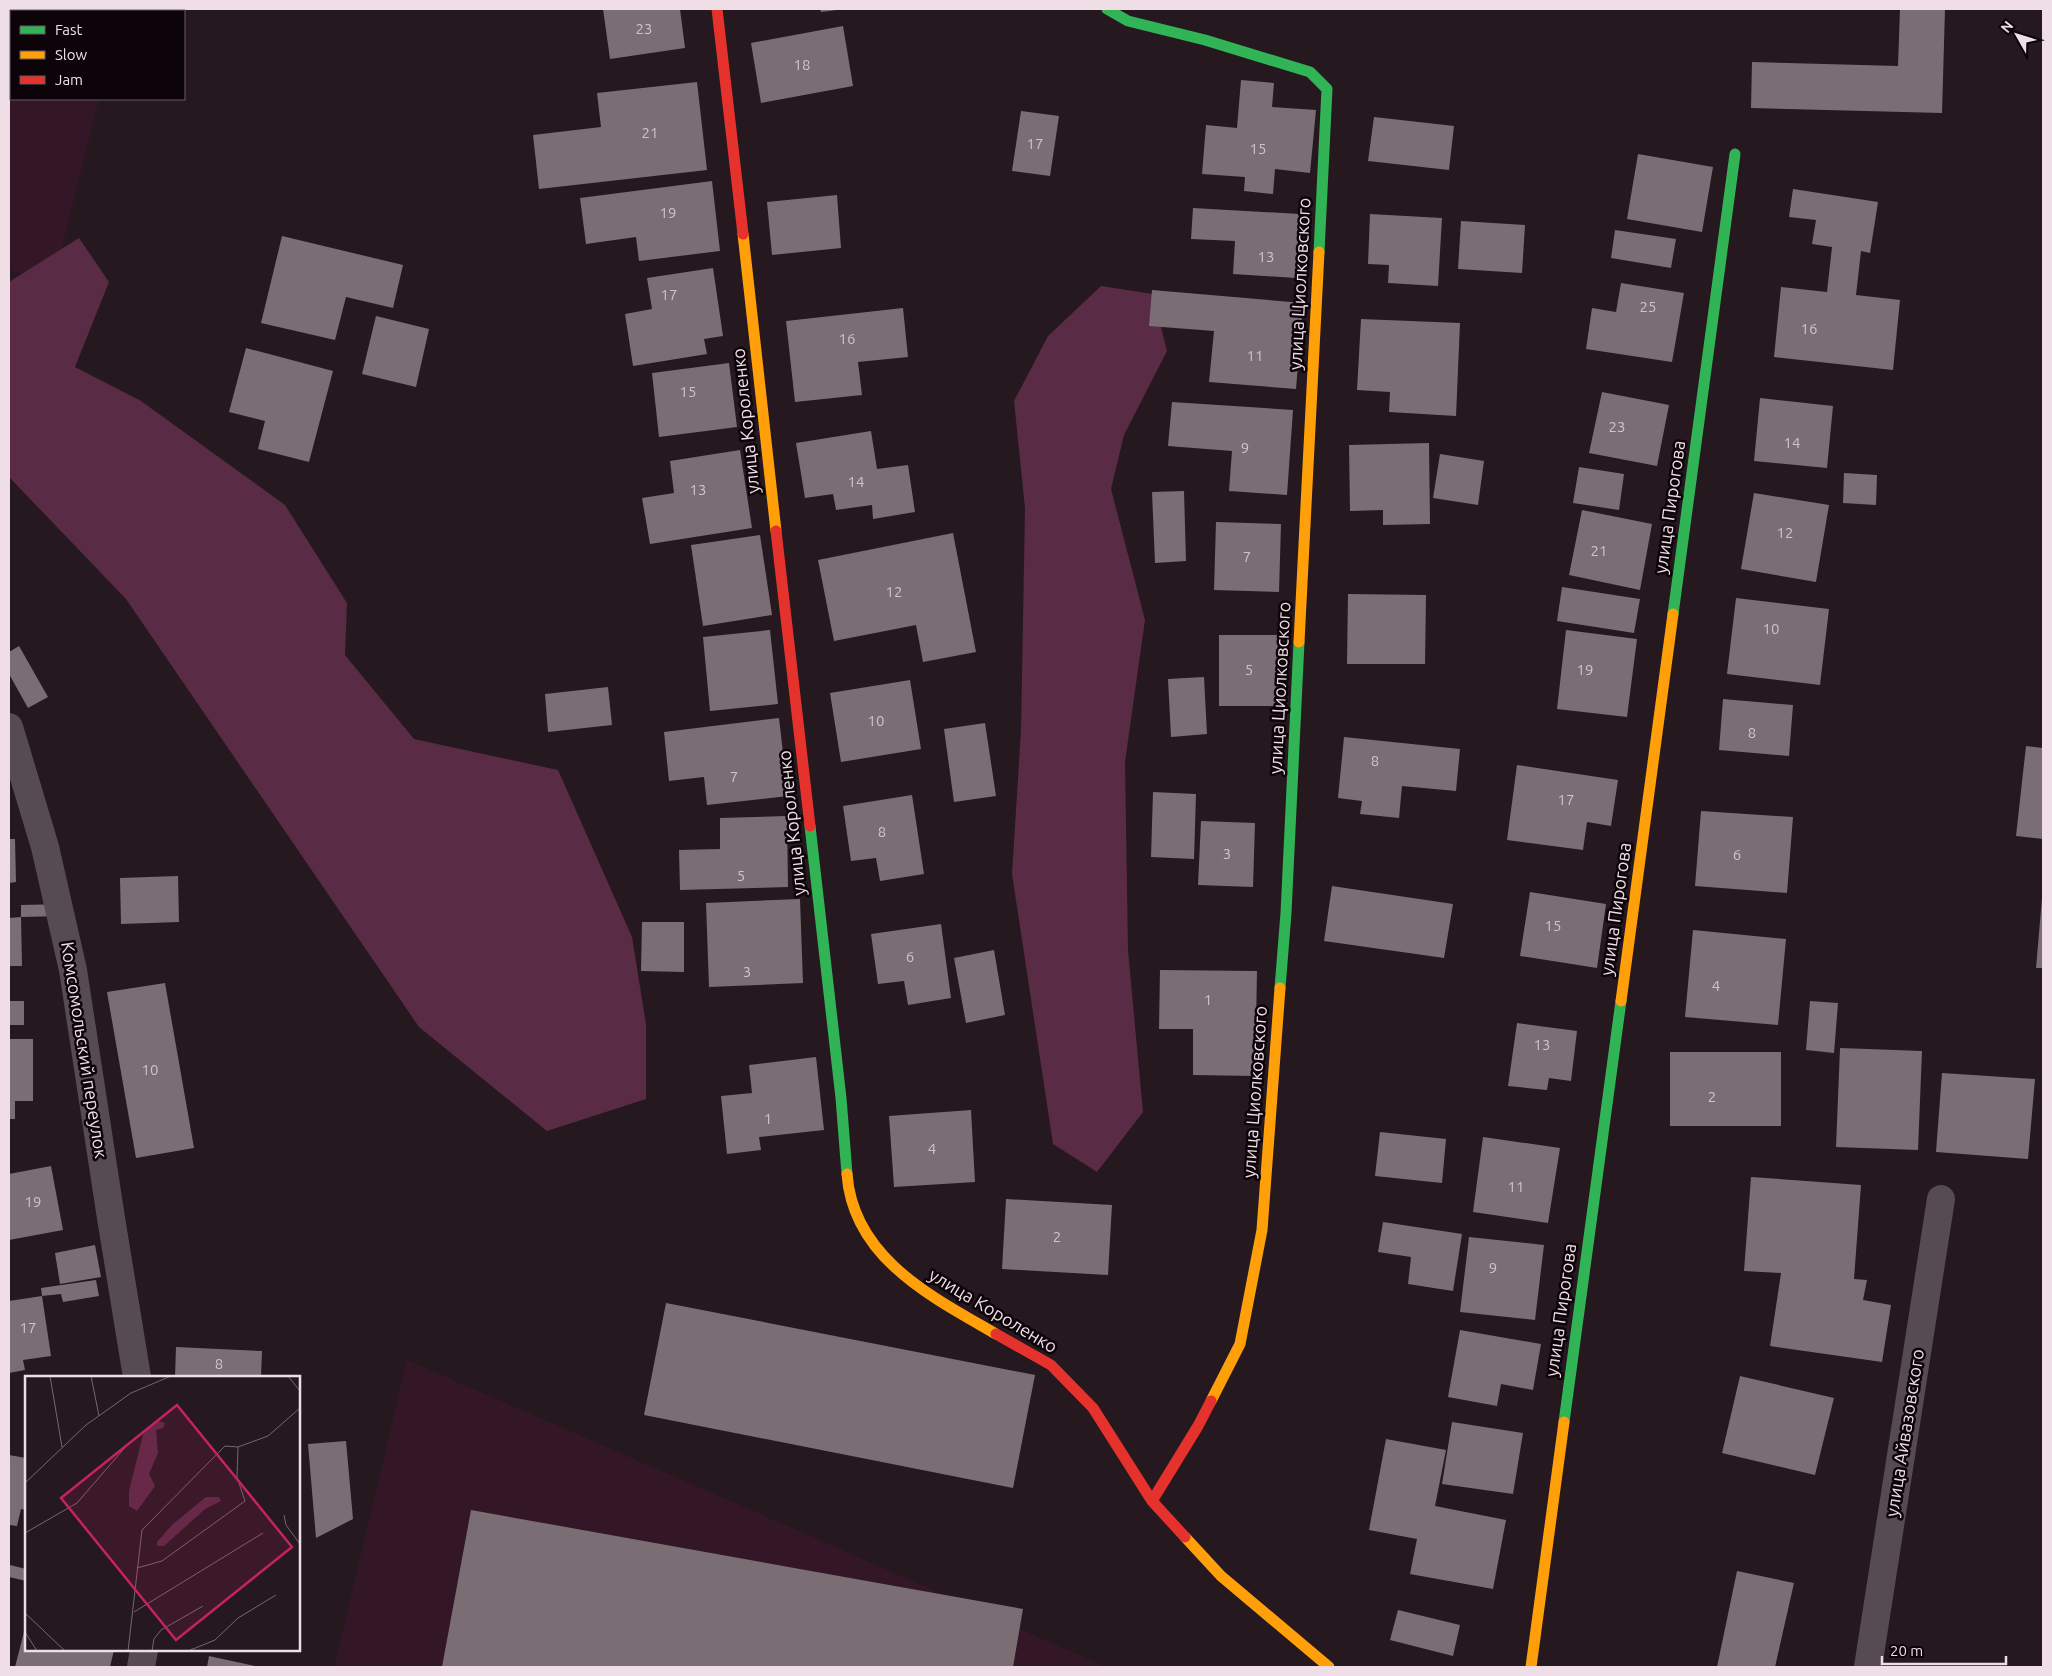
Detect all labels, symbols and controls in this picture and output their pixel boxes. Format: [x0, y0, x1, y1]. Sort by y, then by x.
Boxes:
legend [10, 10, 185, 100]
north arrow [1992, 10, 2042, 60]
text: N [1997, 18, 2016, 36]
house number: 23 [636, 20, 652, 37]
text: Fast [55, 21, 83, 38]
text: Slow [55, 46, 88, 63]
house number: 18 [794, 56, 810, 73]
text: Jam [55, 71, 83, 88]
house number: 21 [642, 124, 658, 141]
house number: 17 [1027, 135, 1043, 152]
house number: 15 [1250, 140, 1266, 157]
street label: улица Циолковского [1284, 197, 1314, 371]
house number: 19 [660, 204, 676, 221]
house number: 13 [1258, 248, 1274, 265]
house number: 17 [661, 286, 677, 303]
house number: 25 [1640, 298, 1656, 315]
house number: 16 [1801, 320, 1817, 337]
house number: 16 [839, 330, 855, 347]
street label: улица Короленко [727, 347, 763, 495]
house number: 11 [1247, 347, 1263, 364]
house number: 15 [680, 383, 696, 400]
house number: 23 [1609, 418, 1625, 435]
house number: 14 [1784, 434, 1800, 451]
house number: 9 [1241, 439, 1249, 456]
street label: улица Пирогова [1650, 439, 1688, 575]
house number: 14 [848, 473, 864, 490]
house number: 13 [690, 481, 706, 498]
house number: 12 [1777, 524, 1793, 541]
house number: 21 [1591, 542, 1607, 559]
house number: 7 [1243, 548, 1251, 565]
house number: 12 [886, 583, 902, 600]
street label: улица Циолковского [1264, 601, 1294, 775]
house number: 10 [1763, 620, 1779, 637]
house number: 5 [1245, 661, 1253, 678]
house number: 19 [1577, 661, 1593, 678]
house number: 10 [868, 712, 884, 729]
house number: 8 [1748, 724, 1756, 741]
street label: улица Короленко [773, 749, 809, 897]
house number: 8 [1371, 752, 1379, 769]
house number: 7 [730, 768, 738, 785]
house number: 17 [1558, 791, 1574, 808]
house number: 8 [878, 823, 886, 840]
street label: улица Пирогова [1596, 841, 1634, 977]
house number: 3 [1223, 845, 1231, 862]
house number: 6 [1733, 846, 1741, 863]
house number: 5 [737, 867, 745, 884]
house number: 15 [1545, 917, 1561, 934]
street label: Комсомольский переулок [58, 940, 112, 1160]
house number: 6 [906, 948, 914, 965]
house number: 3 [743, 963, 751, 980]
house number: 4 [1712, 977, 1720, 994]
house number: 1 [1204, 991, 1212, 1008]
street label: улица Циолковского [1238, 1005, 1270, 1179]
house number: 13 [1534, 1036, 1550, 1053]
house number: 10 [142, 1061, 158, 1078]
house number: 2 [1708, 1088, 1716, 1105]
house number: 1 [764, 1110, 772, 1127]
house number: 4 [928, 1140, 936, 1157]
house number: 11 [1508, 1178, 1524, 1195]
house number: 19 [25, 1193, 41, 1210]
house number: 2 [1053, 1228, 1061, 1245]
street label: улица Пирогова [1541, 1242, 1579, 1378]
house number: 9 [1489, 1259, 1497, 1276]
street label: улица Короленко [926, 1264, 1061, 1356]
house number: 17 [20, 1319, 36, 1336]
street label: улица Айвазовского [1881, 1348, 1927, 1518]
house number: 8 [215, 1355, 223, 1372]
inset map [25, 1376, 300, 1651]
scale bar [1882, 1634, 2006, 1666]
text: 20 m [1890, 1642, 1923, 1659]

